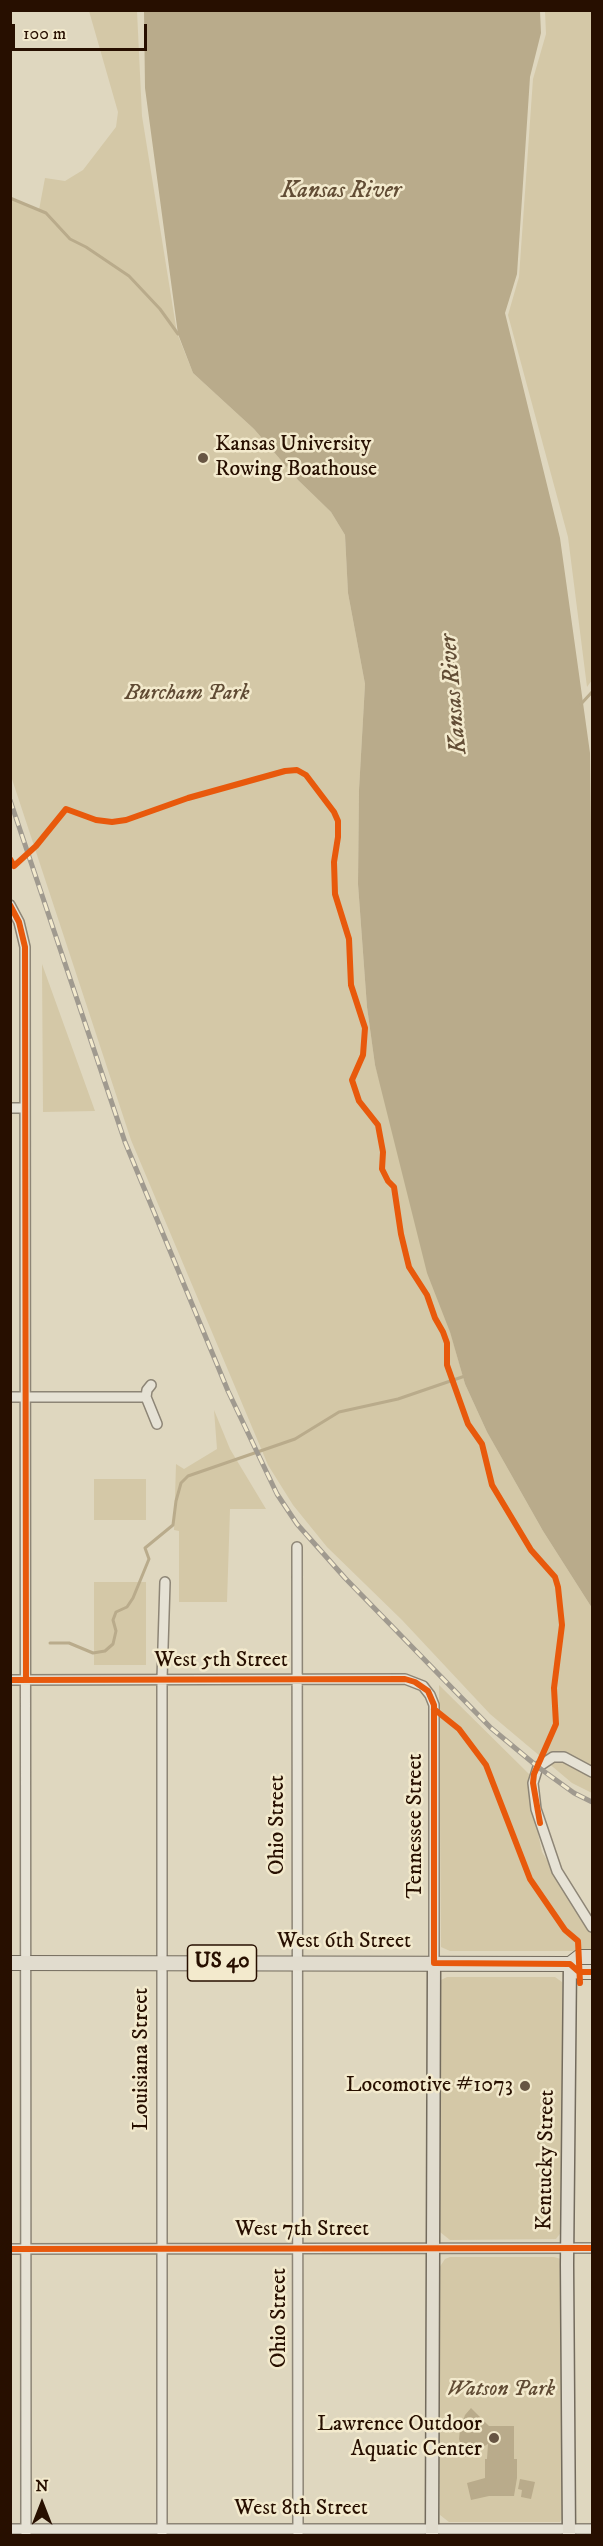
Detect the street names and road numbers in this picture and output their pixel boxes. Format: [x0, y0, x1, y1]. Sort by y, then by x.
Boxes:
street label: West 5th Street [154, 1648, 288, 1674]
street label: Tennessee Street [403, 1753, 429, 1899]
street label: Ohio Street [265, 1775, 291, 1875]
street label: West 6th Street [277, 1929, 411, 1955]
road number: US 40 [188, 1945, 256, 1981]
street label: Louisiana Street [129, 1988, 155, 2130]
street label: Kentucky Street [533, 2089, 561, 2231]
street label: West 7th Street [235, 2217, 369, 2243]
street label: Ohio Street [267, 2268, 293, 2368]
street label: West 8th Street [234, 2496, 368, 2522]

